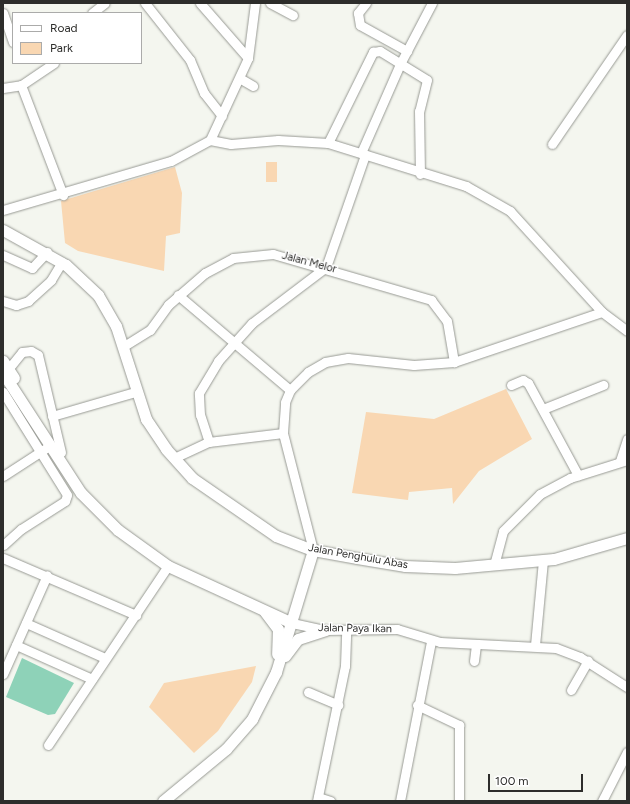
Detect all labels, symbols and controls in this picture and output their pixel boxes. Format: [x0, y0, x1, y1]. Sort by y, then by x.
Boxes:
legend [12, 12, 142, 64]
text: Road [50, 21, 78, 35]
text: Park [50, 41, 73, 55]
street label: Jalan Melor [280, 249, 338, 277]
street label: Jalan Penghulu Abas [307, 542, 409, 572]
street label: Jalan Paya Ikan [318, 622, 392, 636]
scale bar [490, 766, 585, 792]
text: 100 m [495, 774, 529, 788]

